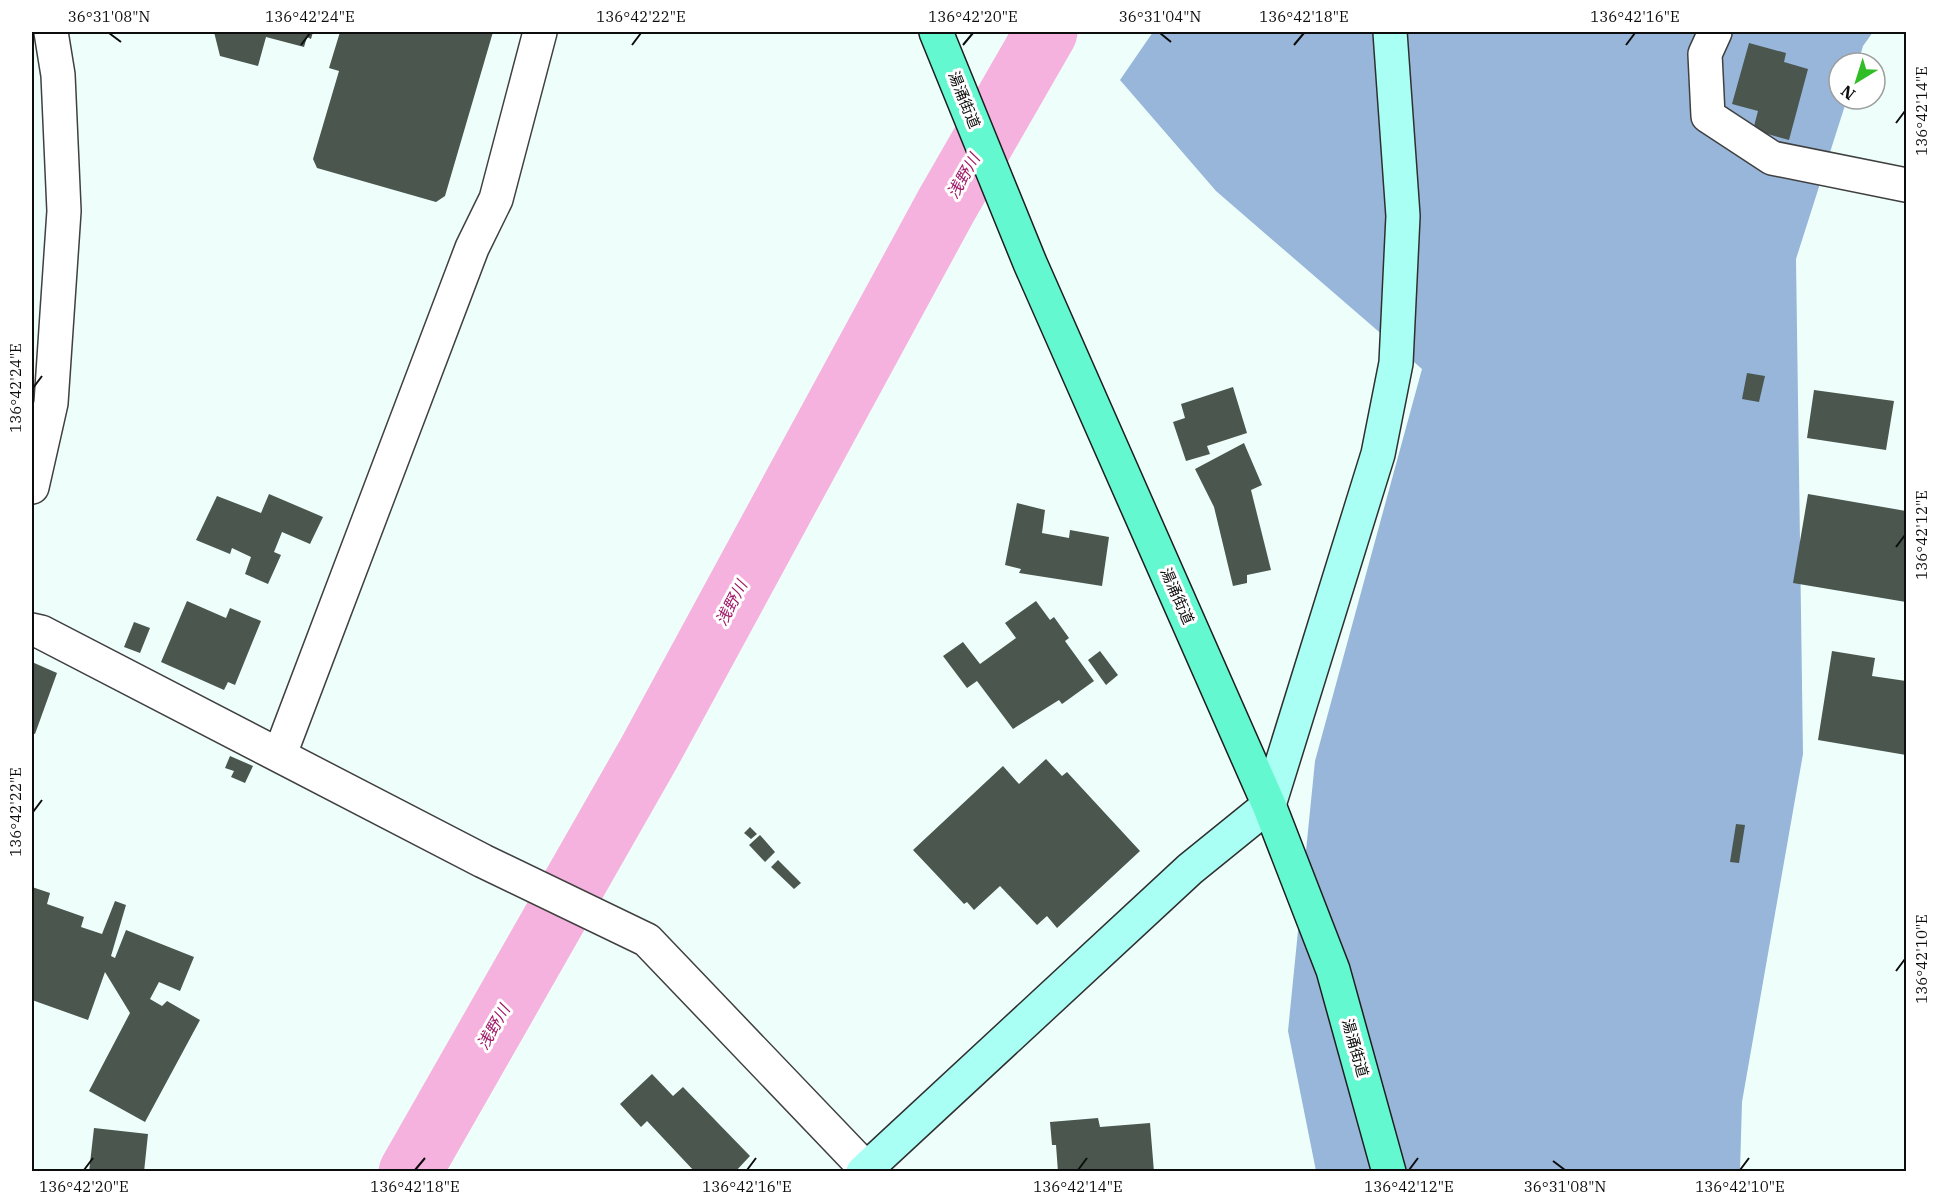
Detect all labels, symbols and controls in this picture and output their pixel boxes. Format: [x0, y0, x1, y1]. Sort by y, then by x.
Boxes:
text: 36°31'08"N [68, 7, 150, 26]
text: 136°42'24"E [265, 7, 355, 26]
text: 136°42'22"E [596, 7, 686, 26]
text: 136°42'20"E [928, 7, 1018, 26]
text: 36°31'04"N [1119, 7, 1201, 26]
text: 136°42'18"E [1259, 7, 1349, 26]
text: 136°42'16"E [1590, 7, 1680, 26]
north arrow [1827, 51, 1887, 111]
text: 136°42'14"E [1912, 66, 1931, 156]
street label: 湯涌街道 [944, 68, 985, 131]
text: N [1837, 81, 1859, 105]
water label: 浅野川 [942, 148, 985, 202]
text: 136°42'24"E [6, 343, 25, 433]
text: 136°42'12"E [1912, 490, 1931, 580]
street label: 湯涌街道 [1157, 565, 1198, 627]
water label: 浅野川 [711, 575, 752, 629]
text: 136°42'22"E [6, 767, 25, 857]
text: 136°42'10"E [1912, 914, 1931, 1004]
water label: 浅野川 [472, 999, 515, 1053]
street label: 湯涌街道 [1338, 1016, 1373, 1079]
text: 136°42'20"E [39, 1177, 129, 1196]
text: 136°42'18"E [370, 1177, 460, 1196]
text: 136°42'16"E [702, 1177, 792, 1196]
text: 136°42'14"E [1033, 1177, 1123, 1196]
text: 136°42'12"E [1364, 1177, 1454, 1196]
text: 36°31'08"N [1524, 1177, 1606, 1196]
text: 136°42'10"E [1695, 1177, 1785, 1196]

